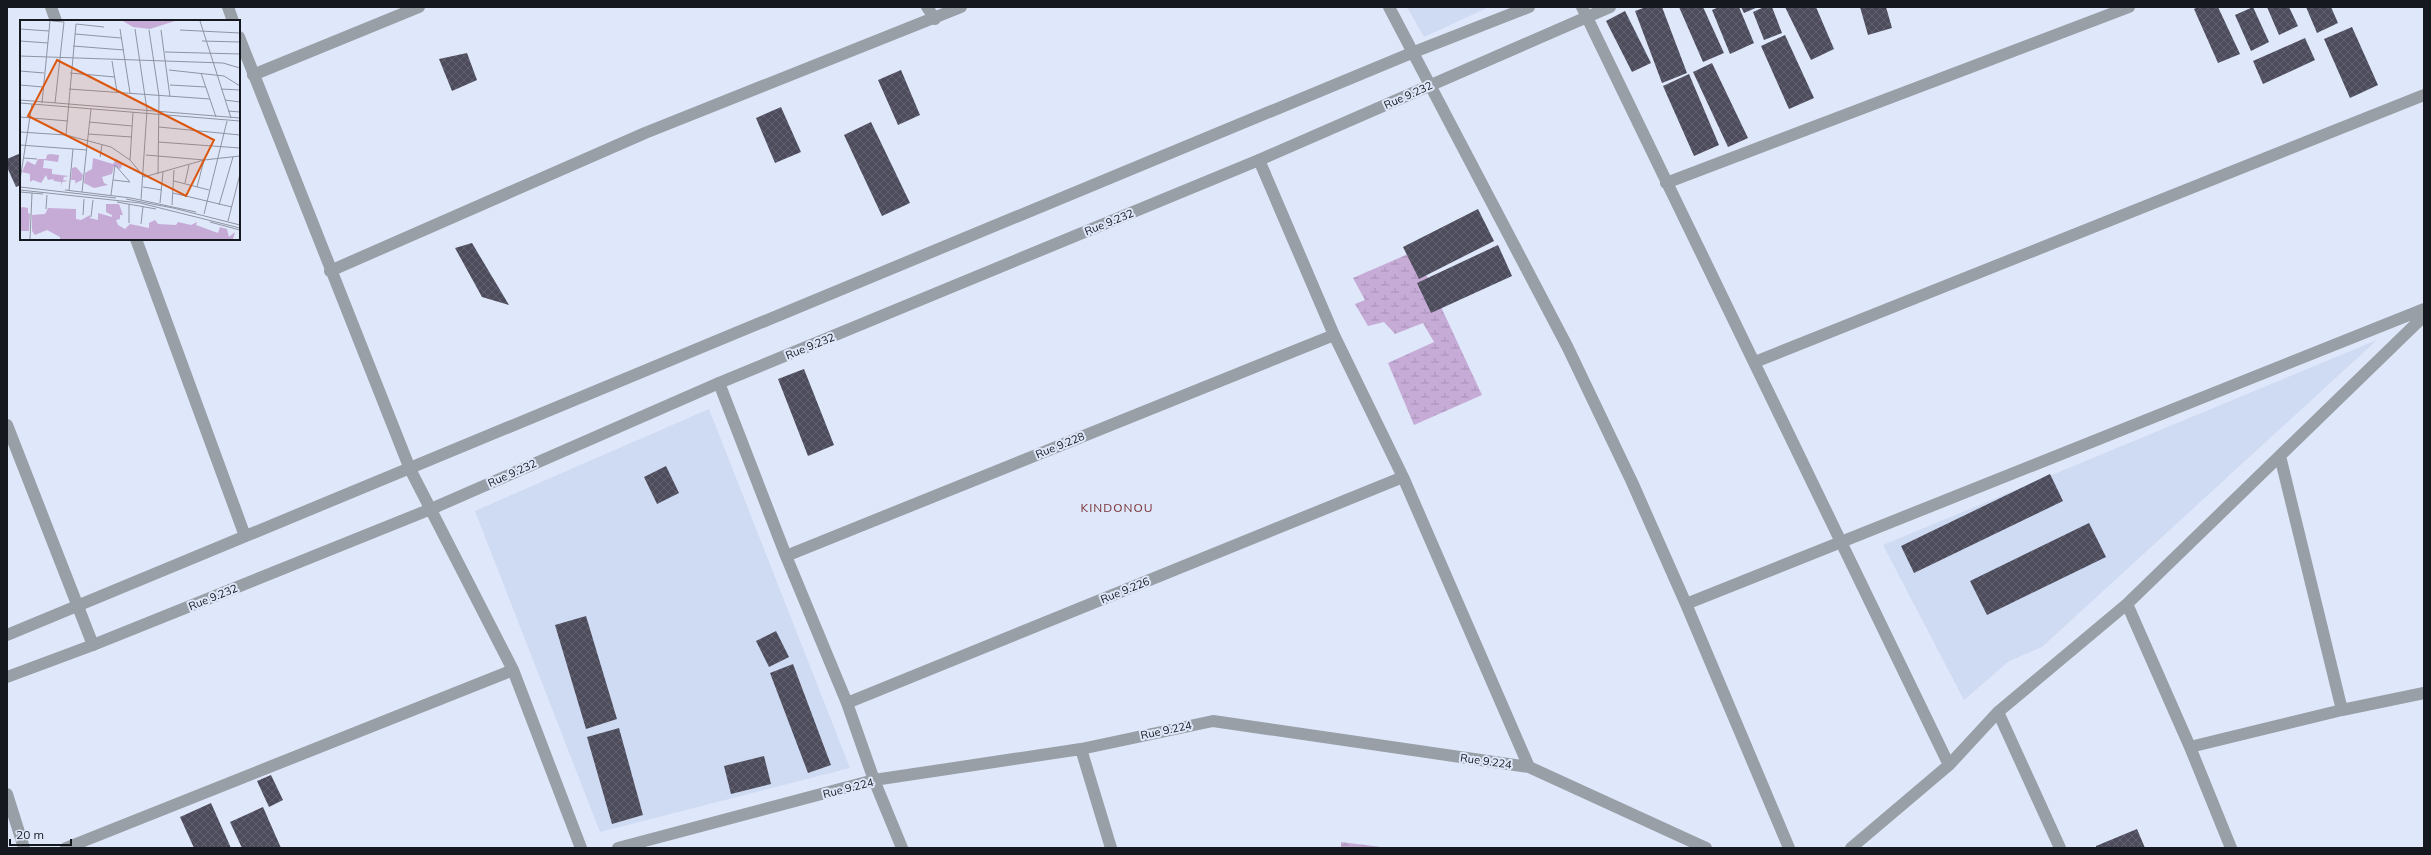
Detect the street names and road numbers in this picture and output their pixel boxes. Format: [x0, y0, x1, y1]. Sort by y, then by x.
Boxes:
street label: Rue 9.232 [1382, 78, 1435, 112]
street label: Rue 9.232 [1082, 206, 1136, 238]
street label: Rue 9.232 [783, 330, 837, 362]
street label: Rue 9.228 [1033, 429, 1087, 461]
street label: Rue 9.232 [486, 456, 539, 490]
street label: Rue 9.226 [1098, 574, 1152, 606]
street label: Rue 9.232 [186, 581, 240, 613]
street label: Rue 9.224 [1139, 718, 1193, 742]
street label: Rue 9.224 [1459, 750, 1513, 772]
street label: Rue 9.224 [821, 775, 875, 801]

